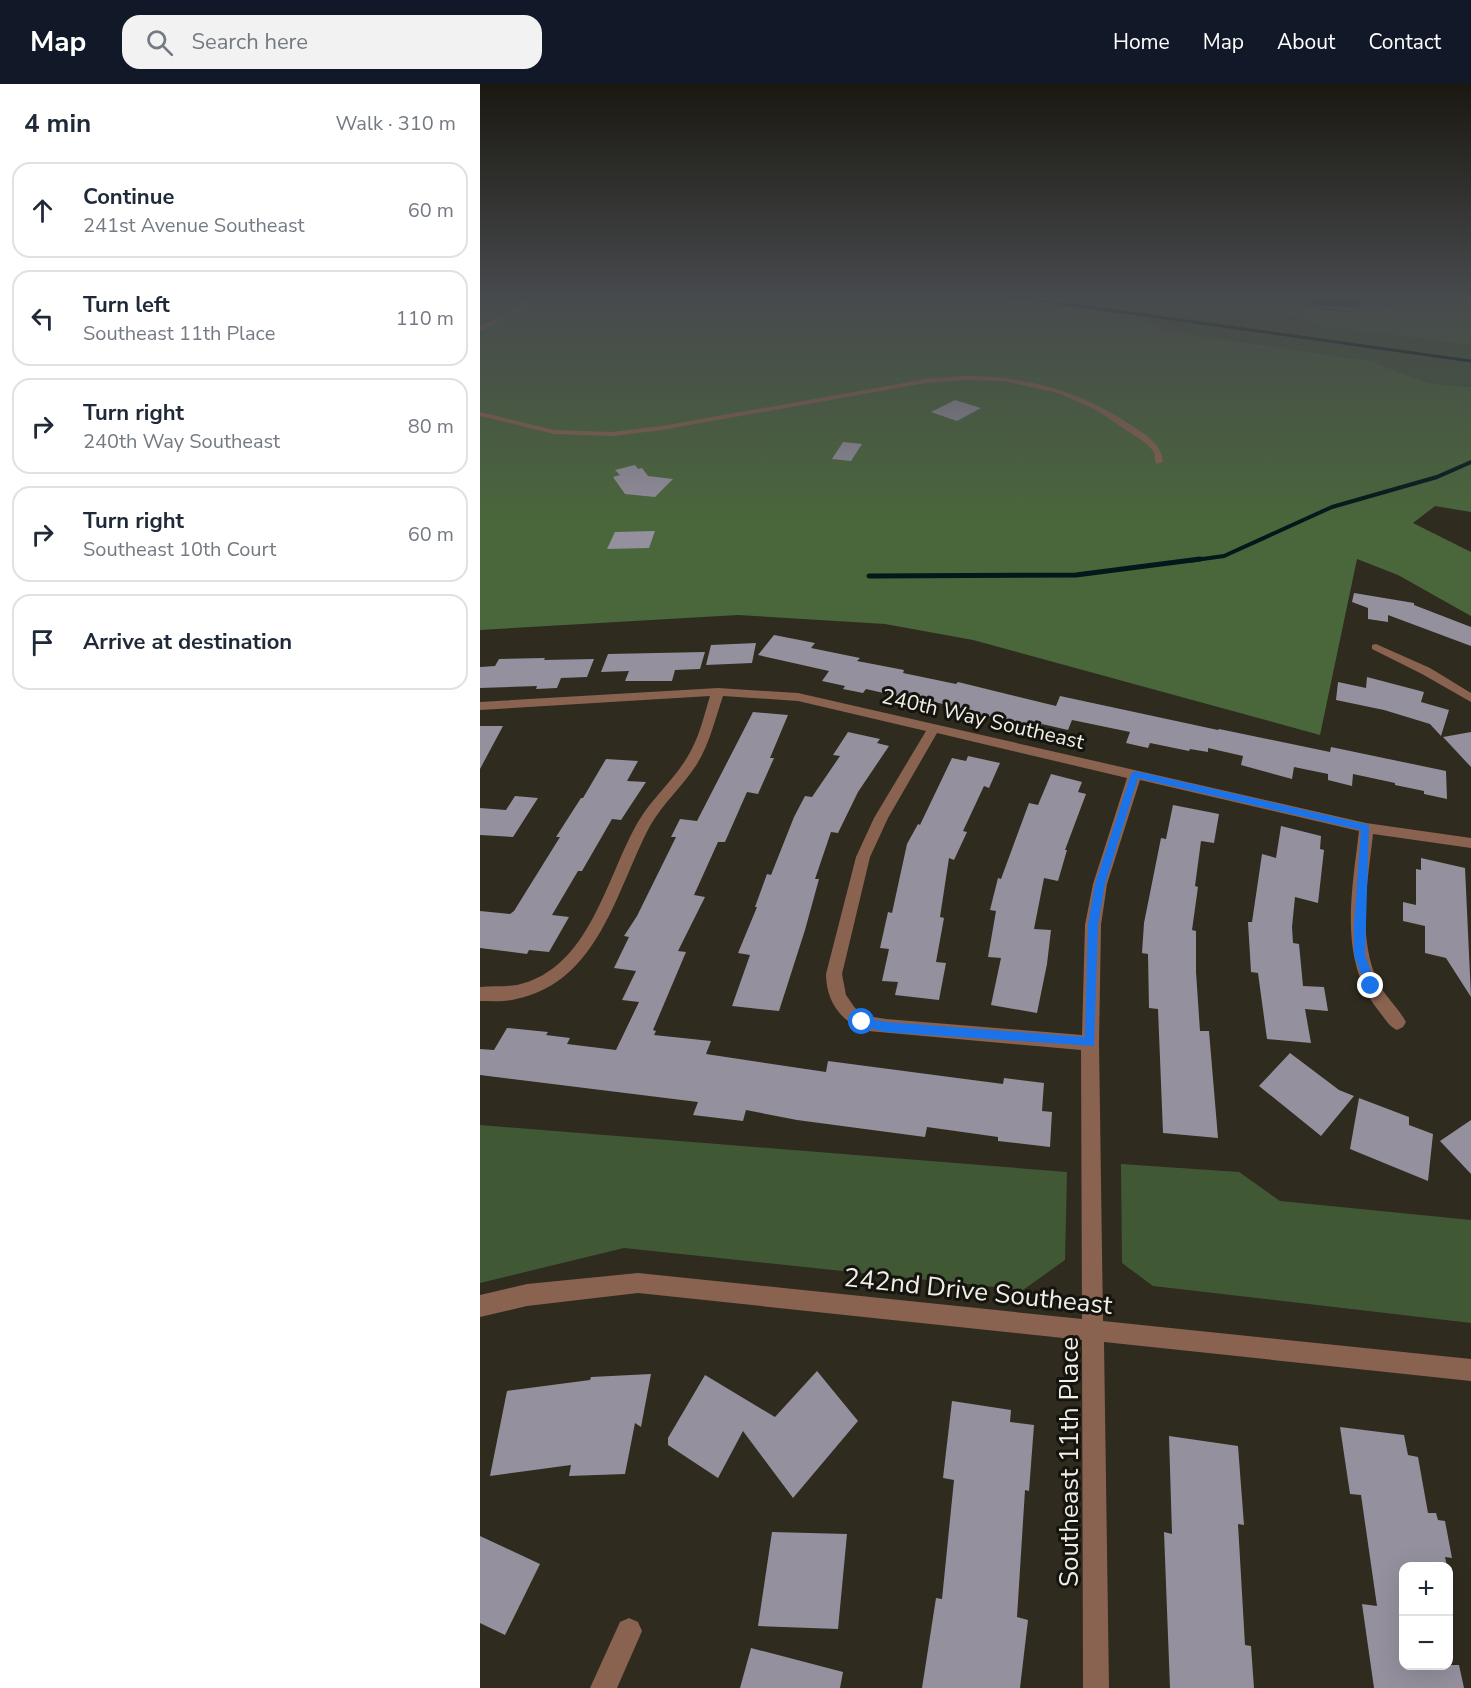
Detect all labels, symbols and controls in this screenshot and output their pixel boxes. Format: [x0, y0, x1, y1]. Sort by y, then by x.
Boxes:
search box [122, 15, 542, 69]
text: Map [30, 23, 86, 61]
icon: search [143, 26, 176, 59]
text: Search here [191, 27, 308, 57]
text: Home [1113, 28, 1170, 56]
text: Map [1203, 28, 1244, 56]
text: About [1277, 28, 1335, 56]
text: Contact [1368, 28, 1441, 56]
text: 4 min [24, 106, 91, 141]
text: Walk · 310 m [336, 110, 456, 137]
text: Continue [83, 182, 174, 212]
icon: ahead [26, 194, 59, 227]
text: 60 m [408, 197, 454, 224]
text: 241st Avenue Southeast [83, 212, 305, 239]
text: Turn left [83, 290, 170, 320]
icon: left [26, 302, 59, 335]
text: 110 m [396, 305, 454, 332]
text: Southeast 11th Place [83, 320, 275, 347]
text: Turn right [83, 398, 184, 428]
icon: right [26, 410, 59, 443]
text: 80 m [408, 413, 454, 440]
text: 240th Way Southeast [83, 428, 280, 455]
text: Turn right [83, 506, 184, 536]
icon: right [26, 518, 59, 551]
text: 60 m [408, 521, 454, 548]
text: Southeast 10th Court [83, 536, 276, 563]
icon: arrive [26, 626, 59, 659]
text: Arrive at destination [83, 627, 292, 657]
street label: 240th Way Southeast [879, 682, 1088, 756]
route end [1357, 972, 1383, 998]
route start [848, 1008, 874, 1034]
street label: 242nd Drive Southeast [842, 1260, 1115, 1323]
street label: Southeast 11th Place [1052, 1337, 1087, 1587]
map controls [1399, 1562, 1453, 1670]
button: + [1399, 1562, 1453, 1616]
button: − [1399, 1616, 1453, 1670]

